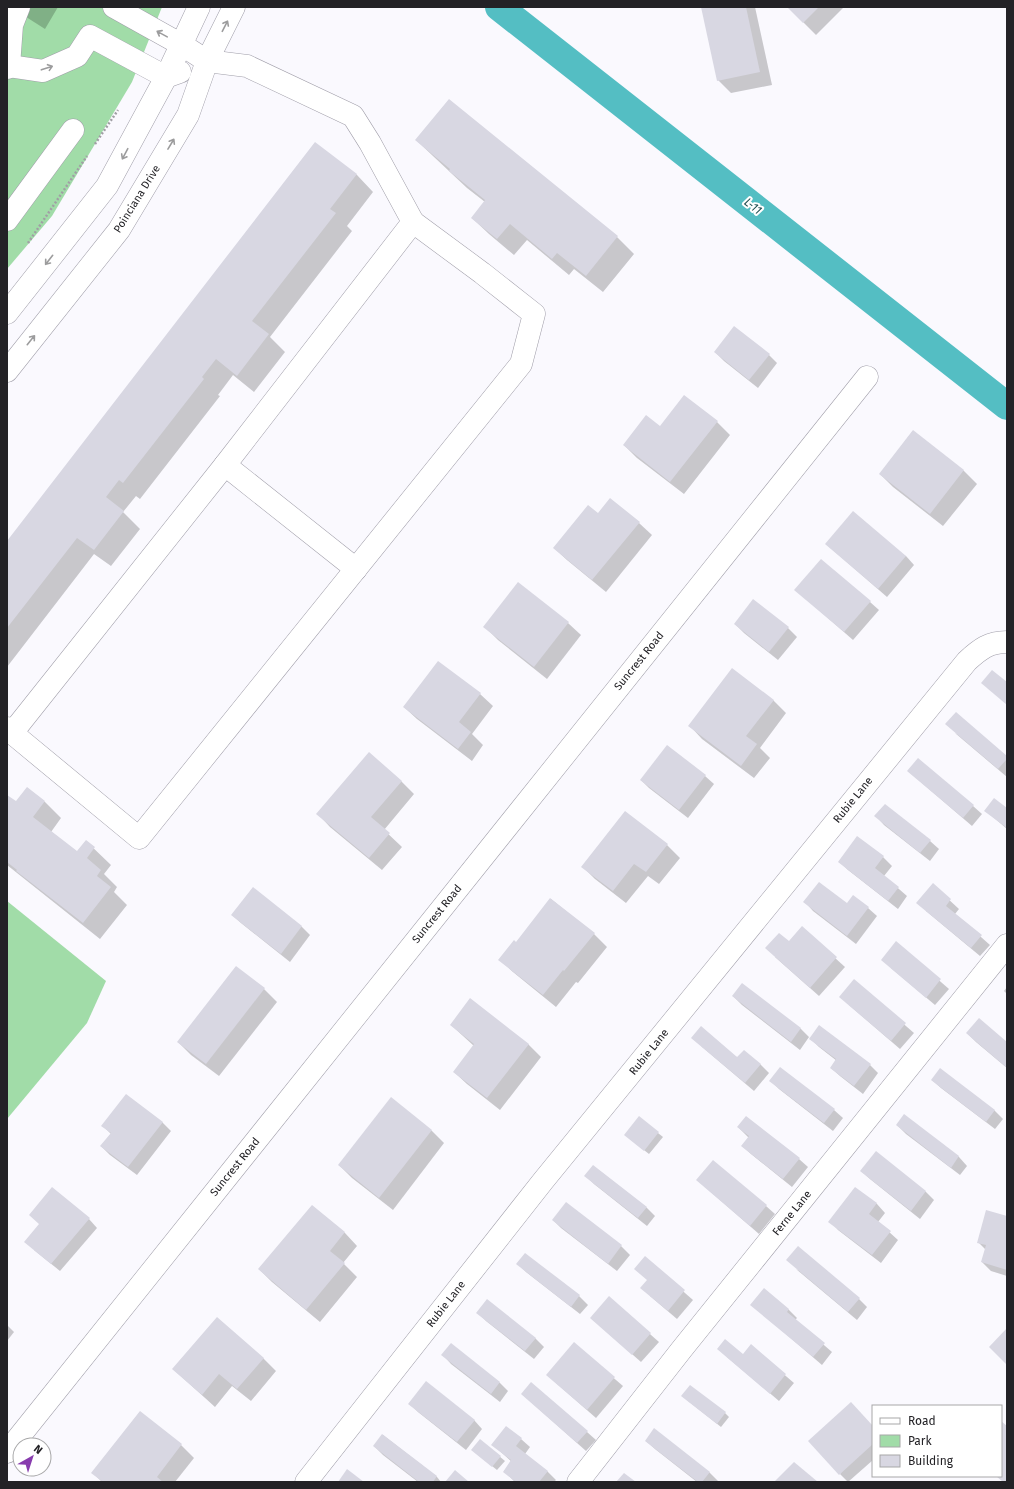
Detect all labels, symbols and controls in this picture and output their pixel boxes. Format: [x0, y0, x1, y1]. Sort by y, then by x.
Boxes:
one-way arrow [222, 20, 229, 32]
one-way arrow [156, 29, 168, 37]
one-way arrow [40, 64, 53, 71]
one-way arrow [168, 138, 176, 150]
one-way arrow [120, 148, 128, 160]
street label: Poinciana Drive [111, 163, 163, 235]
water label: L-11 [741, 195, 765, 217]
one-way arrow [45, 254, 54, 265]
one-way arrow [27, 335, 36, 346]
street label: Suncrest Road [611, 629, 667, 693]
street label: Rubie Lane [831, 774, 875, 826]
street label: Suncrest Road [409, 882, 465, 946]
street label: Rubie Lane [627, 1026, 671, 1078]
street label: Suncrest Road [207, 1135, 263, 1199]
street label: Ferne Lane [770, 1188, 814, 1238]
street label: Rubie Lane [424, 1278, 468, 1330]
legend [872, 1405, 1002, 1477]
text: Road [908, 1414, 936, 1428]
text: Park [908, 1434, 932, 1448]
north arrow [12, 1437, 52, 1477]
text: N [31, 1442, 45, 1457]
text: Building [908, 1454, 954, 1468]

